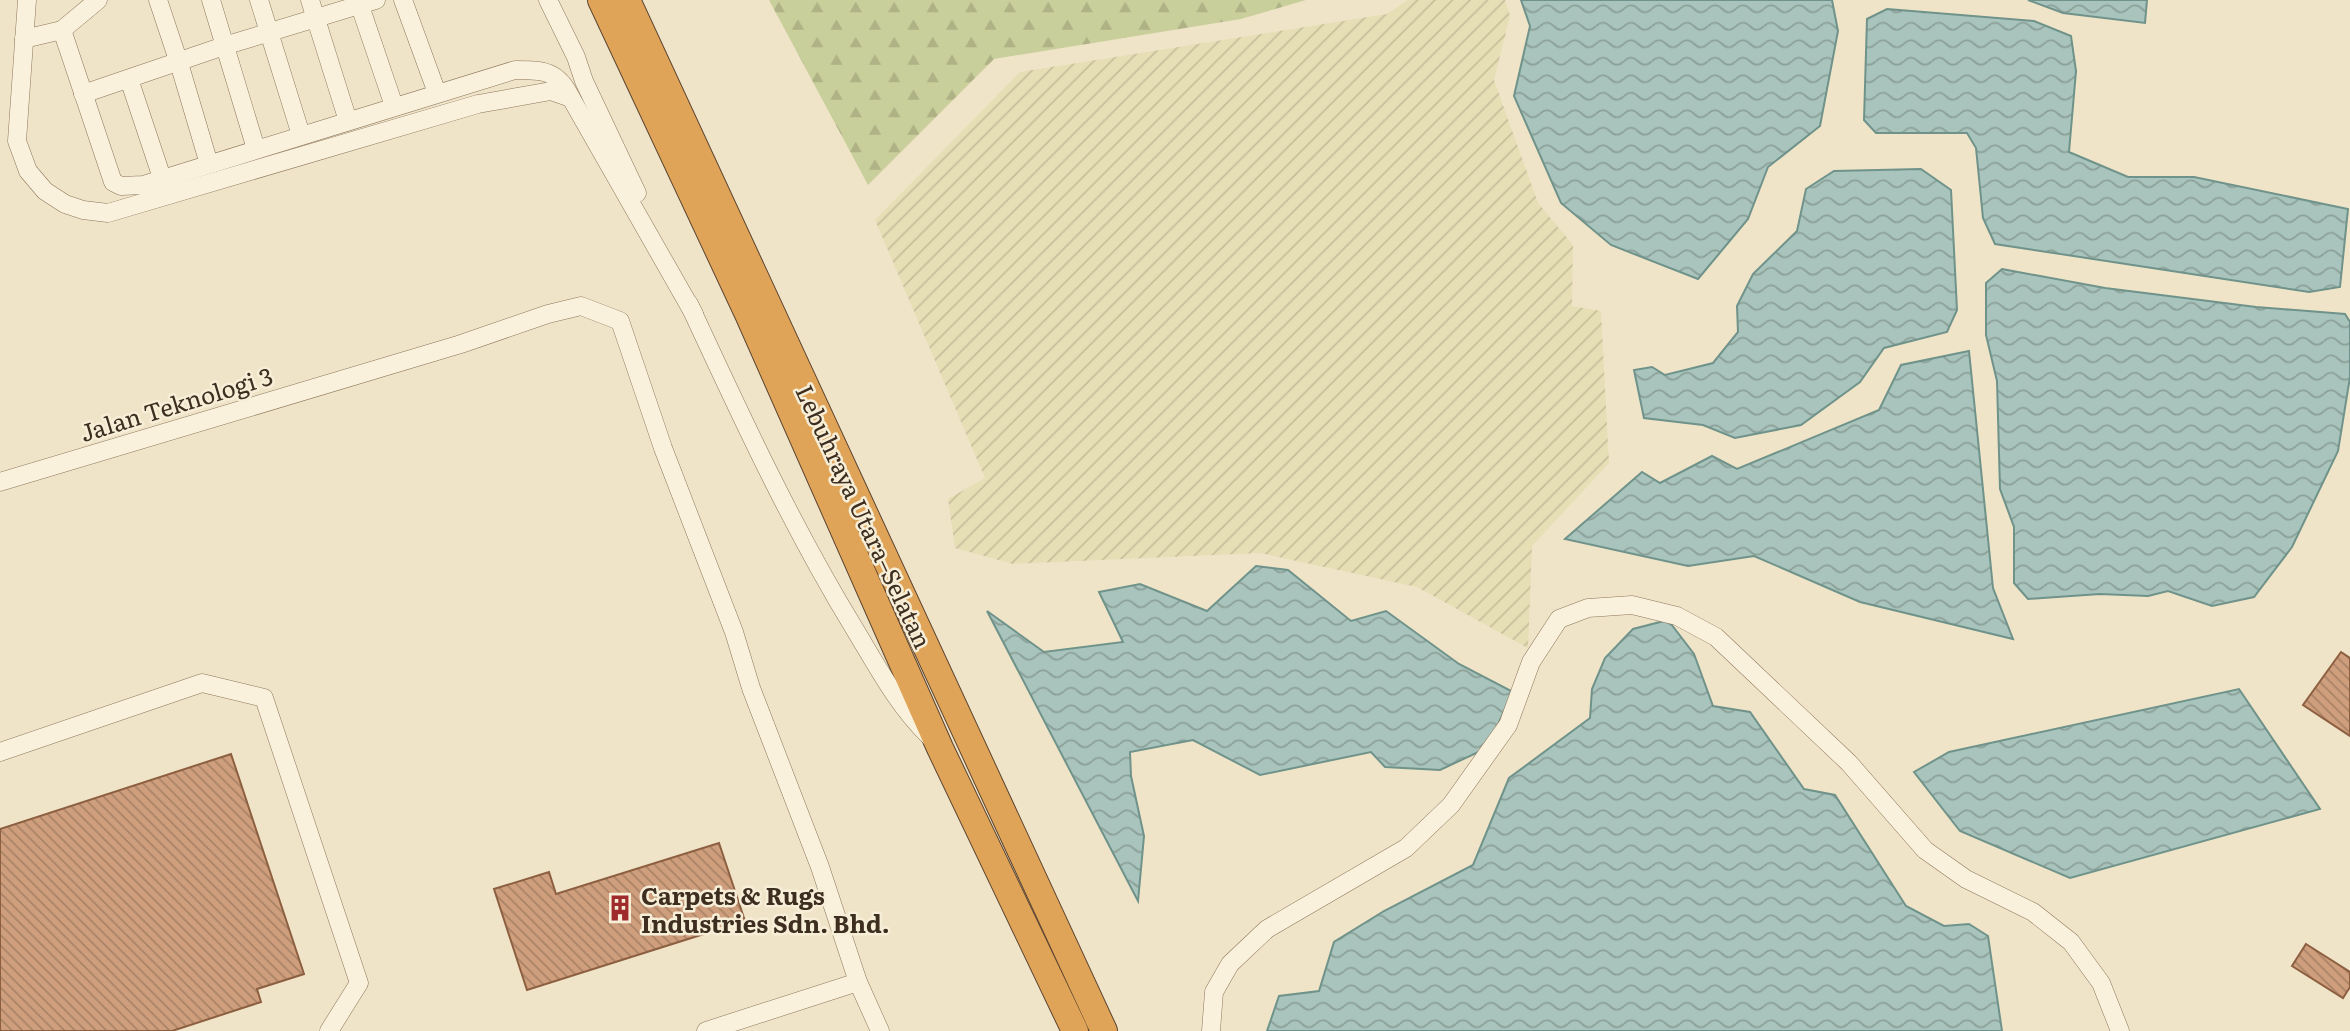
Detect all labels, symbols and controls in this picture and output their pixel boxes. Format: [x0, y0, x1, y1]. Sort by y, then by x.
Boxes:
street label: Jalan Teknologi 3 [75, 357, 277, 449]
street label: Lebuhraya Utara–Selatan [788, 378, 942, 654]
place label: Carpets & Rugs Industries Sdn. Bhd. [641, 877, 890, 940]
building icon: Carpets & Rugs Industries Sdn. Bhd. [605, 893, 635, 923]

